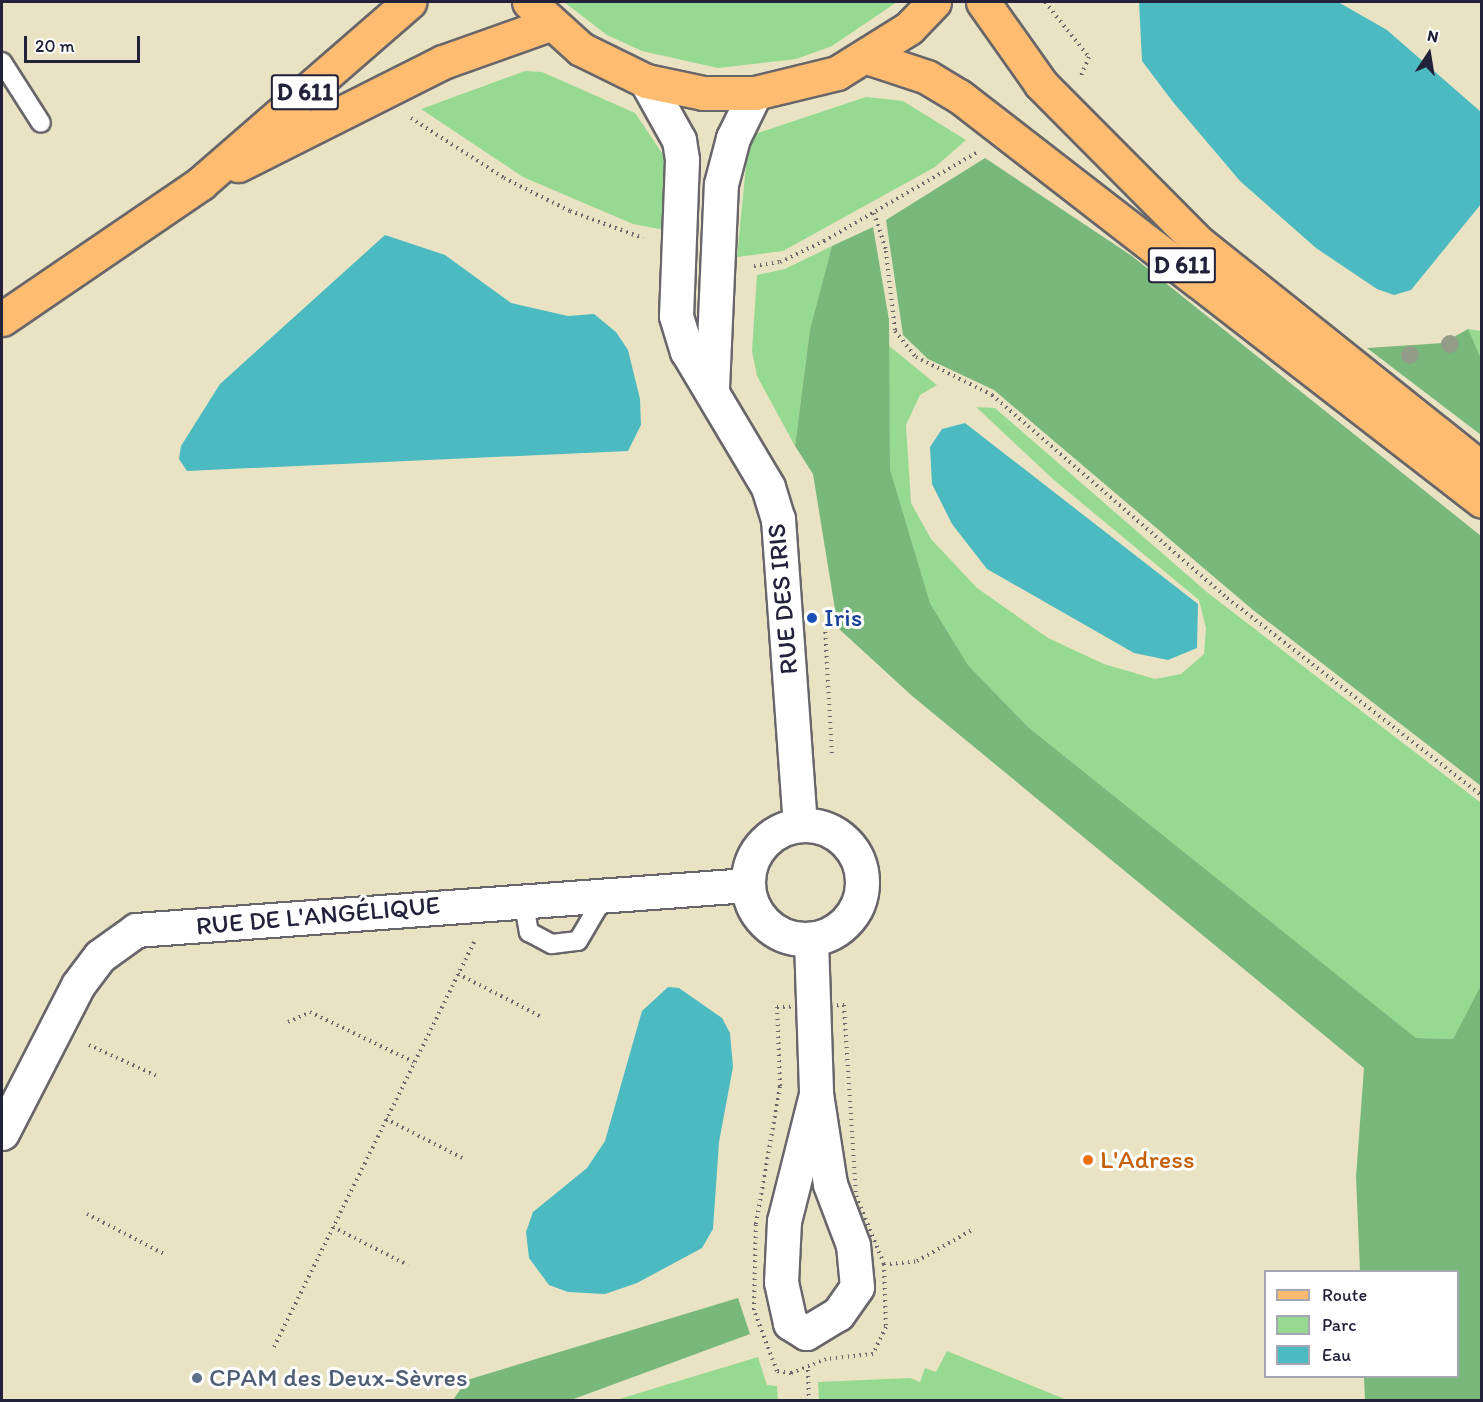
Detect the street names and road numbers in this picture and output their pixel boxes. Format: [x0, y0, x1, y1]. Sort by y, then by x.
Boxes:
road number: D 611 [270, 71, 340, 113]
road number: D 611 [1148, 244, 1216, 286]
street label: RUE DES IRIS [761, 522, 805, 676]
street label: RUE DE L'ANGÉLIQUE [194, 890, 442, 942]

